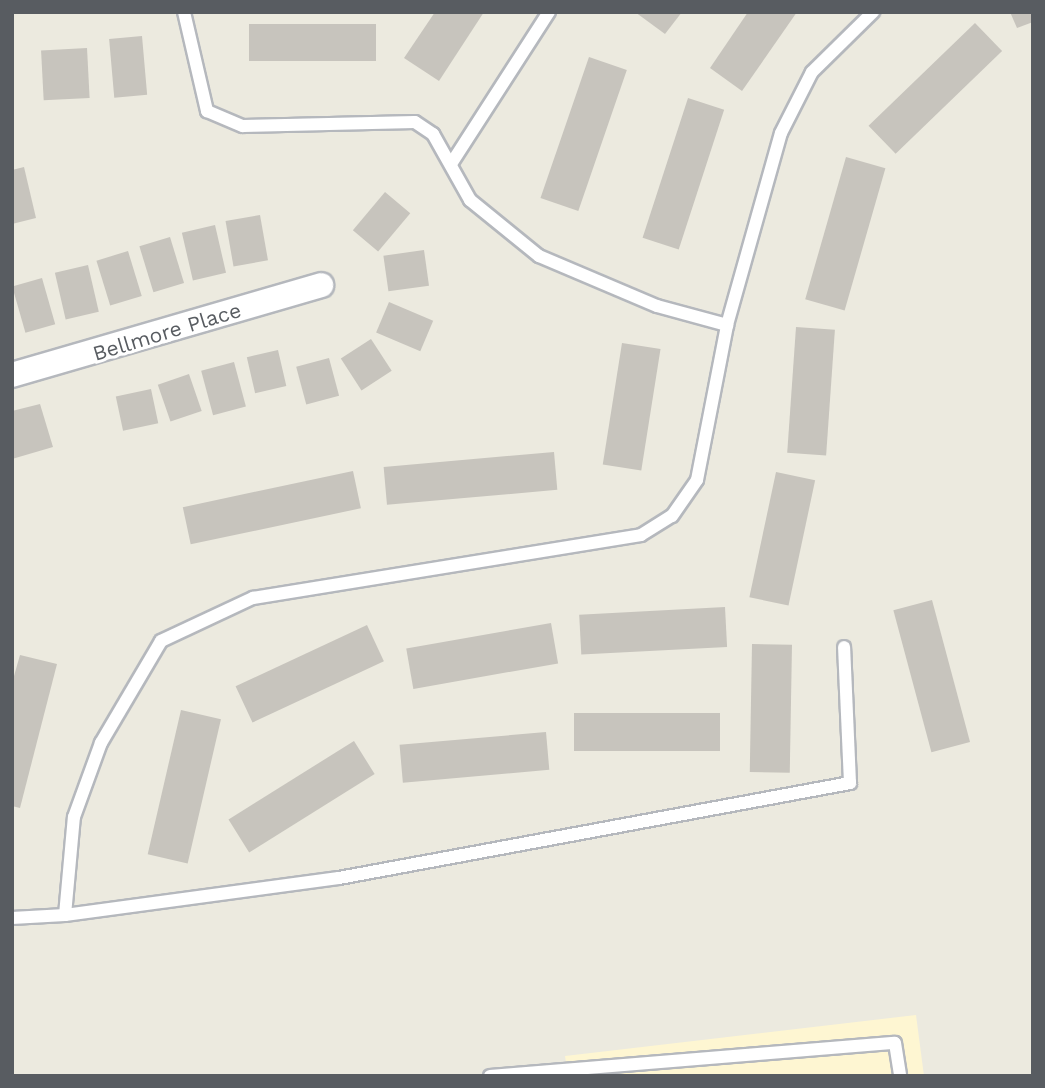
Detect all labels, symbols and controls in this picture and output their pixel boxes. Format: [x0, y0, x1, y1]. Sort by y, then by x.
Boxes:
street label: Bellmore Place [90, 297, 244, 367]

